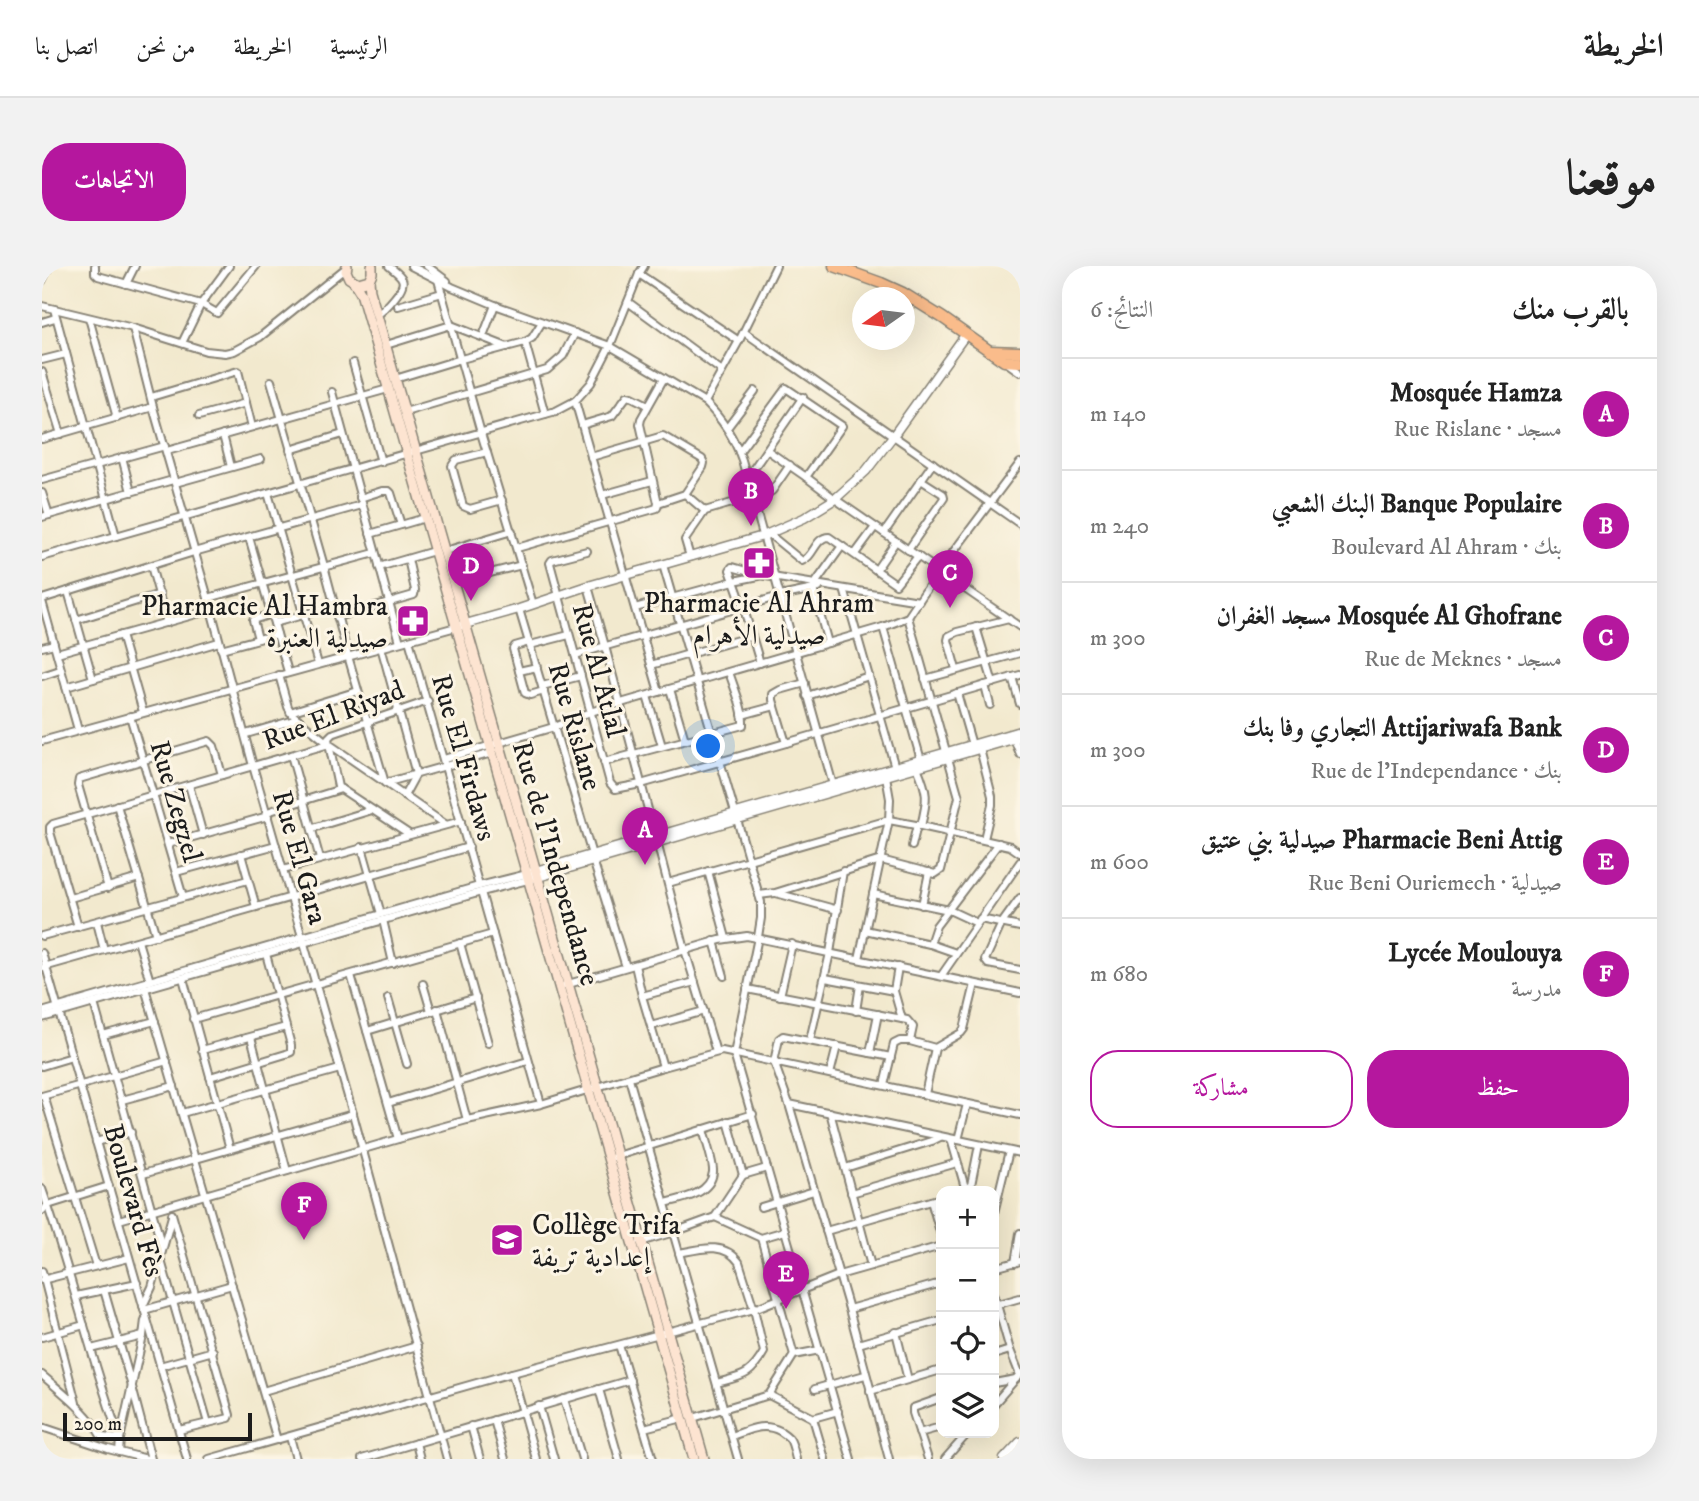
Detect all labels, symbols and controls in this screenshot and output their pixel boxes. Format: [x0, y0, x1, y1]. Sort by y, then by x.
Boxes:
text: الخريطة [1584, 26, 1664, 67]
text: اتصل بنا [35, 32, 98, 62]
text: من نحن [136, 32, 196, 62]
text: الخريطة [234, 32, 292, 62]
text: الرئيسية [330, 32, 388, 62]
button: الاتجاهات [42, 143, 186, 221]
text: موقعنا [1565, 149, 1657, 211]
north arrow [852, 287, 915, 350]
text: بالقرب منك [1512, 292, 1629, 329]
text: النتائج: 6 [1090, 296, 1153, 325]
text: Mosquée Hamza [1390, 377, 1562, 410]
text: 140 m [1090, 400, 1146, 429]
text: A [1599, 400, 1613, 429]
text: مسجد · Rue Rislane [1394, 415, 1562, 444]
pin: B [728, 468, 774, 526]
text: Banque Populaire البنك الشعبي [1272, 488, 1562, 521]
text: 240 m [1090, 512, 1149, 541]
text: B [1599, 512, 1613, 541]
text: بنك · Boulevard Al Ahram [1331, 533, 1562, 562]
pin: D [448, 543, 494, 601]
pharmacy icon: Pharmacie Al Ahram صيدلية الأهرام [740, 544, 778, 582]
pin: C [927, 550, 973, 608]
place label: Pharmacie Al Ahram صيدلية الأهرام [643, 586, 875, 659]
place label: Pharmacie Al Hambra صيدلية العنبرة [141, 589, 388, 656]
street label: Rue Al Atlal [564, 599, 633, 742]
text: Mosquée Al Ghofrane مسجد الغفران [1216, 600, 1562, 633]
pharmacy icon: Pharmacie Al Hambra صيدلية العنبرة [394, 602, 432, 640]
text: 300 m [1090, 624, 1146, 653]
text: C [1598, 624, 1614, 653]
text: مسجد · Rue de Meknes [1364, 645, 1562, 674]
street label: Rue Rislane [540, 658, 609, 794]
street label: Rue El Firdaws [423, 670, 504, 845]
street label: Rue El Riyad [258, 672, 409, 758]
text: Attijariwafa Bank التجاري وفا بنك [1242, 712, 1562, 745]
your location [691, 729, 725, 763]
street label: Rue Zegzel [141, 736, 210, 867]
text: 300 m [1090, 736, 1146, 765]
text: D [1597, 736, 1615, 765]
street label: Rue de l'Independance [504, 737, 607, 990]
text: بنك · Rue de l'Independance [1311, 757, 1562, 786]
street label: Rue El Gara [264, 786, 335, 929]
pin: A [622, 807, 668, 865]
text: Pharmacie Beni Attig صيدلية بني عتيق [1201, 824, 1562, 857]
text: 600 m [1090, 848, 1149, 877]
text: E [1598, 848, 1614, 877]
text: صيدلية · Rue Beni Ouriemech [1308, 869, 1562, 898]
text: Lycée Moulouya [1388, 937, 1562, 970]
text: 680 m [1090, 960, 1148, 989]
text: F [1599, 960, 1613, 989]
text: مدرسة [1511, 975, 1562, 1004]
button: مشاركة [1090, 1050, 1353, 1128]
button: حفظ [1367, 1050, 1629, 1128]
street label: Boulevard Fès [95, 1120, 172, 1281]
pin: F [281, 1182, 327, 1240]
map controls [936, 1186, 999, 1438]
button: + [936, 1186, 999, 1249]
place label: Collège Trifa إعدادية تريفة [532, 1208, 681, 1275]
school or university icon: Collège Trifa إعدادية تريفة [488, 1221, 526, 1259]
button: − [936, 1249, 999, 1312]
pin: E [763, 1251, 809, 1309]
button: locate [936, 1312, 999, 1375]
button: layers [936, 1375, 999, 1438]
scale bar [63, 1410, 252, 1442]
text: 200 m [74, 1413, 122, 1436]

